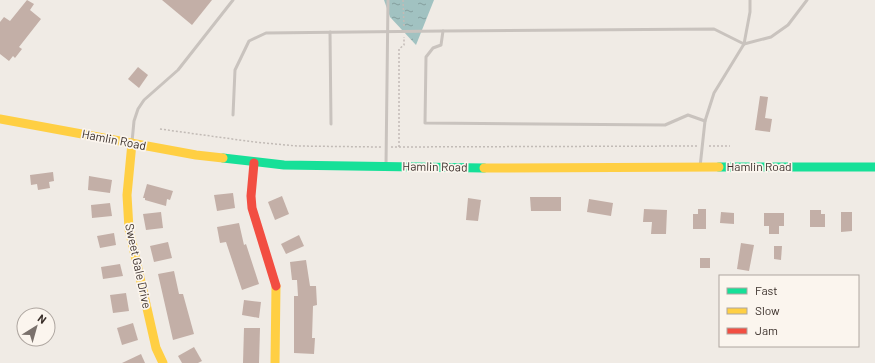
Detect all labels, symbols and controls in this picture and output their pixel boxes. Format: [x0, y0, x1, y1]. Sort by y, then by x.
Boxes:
street label: Hamlin Road [81, 126, 147, 152]
street label: Hamlin Road [402, 158, 468, 174]
street label: Hamlin Road [726, 159, 792, 173]
street label: Sweet Gale Drive [123, 222, 155, 310]
legend [719, 275, 859, 347]
text: Fast [755, 283, 778, 297]
text: Slow [755, 303, 780, 317]
north arrow [16, 307, 56, 347]
text: N [35, 311, 49, 326]
text: Jam [755, 323, 778, 337]

